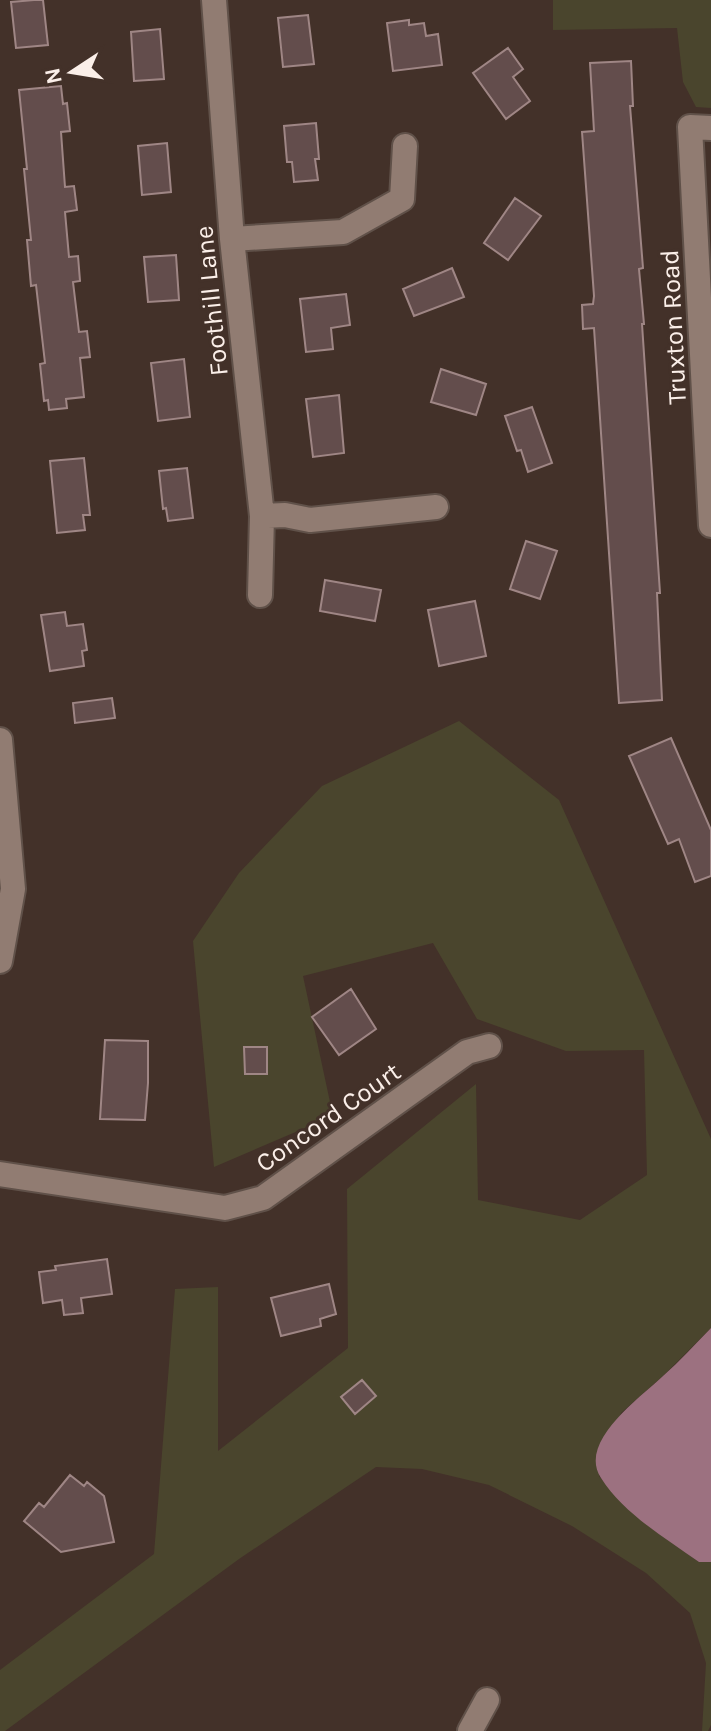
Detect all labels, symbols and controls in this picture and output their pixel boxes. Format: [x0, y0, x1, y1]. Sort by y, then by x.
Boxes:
north arrow [32, 32, 112, 112]
text: N [39, 66, 68, 86]
street label: Foothill Lane [188, 224, 235, 378]
street label: Truxton Road [654, 249, 693, 405]
street label: Concord Court [250, 1056, 407, 1179]

